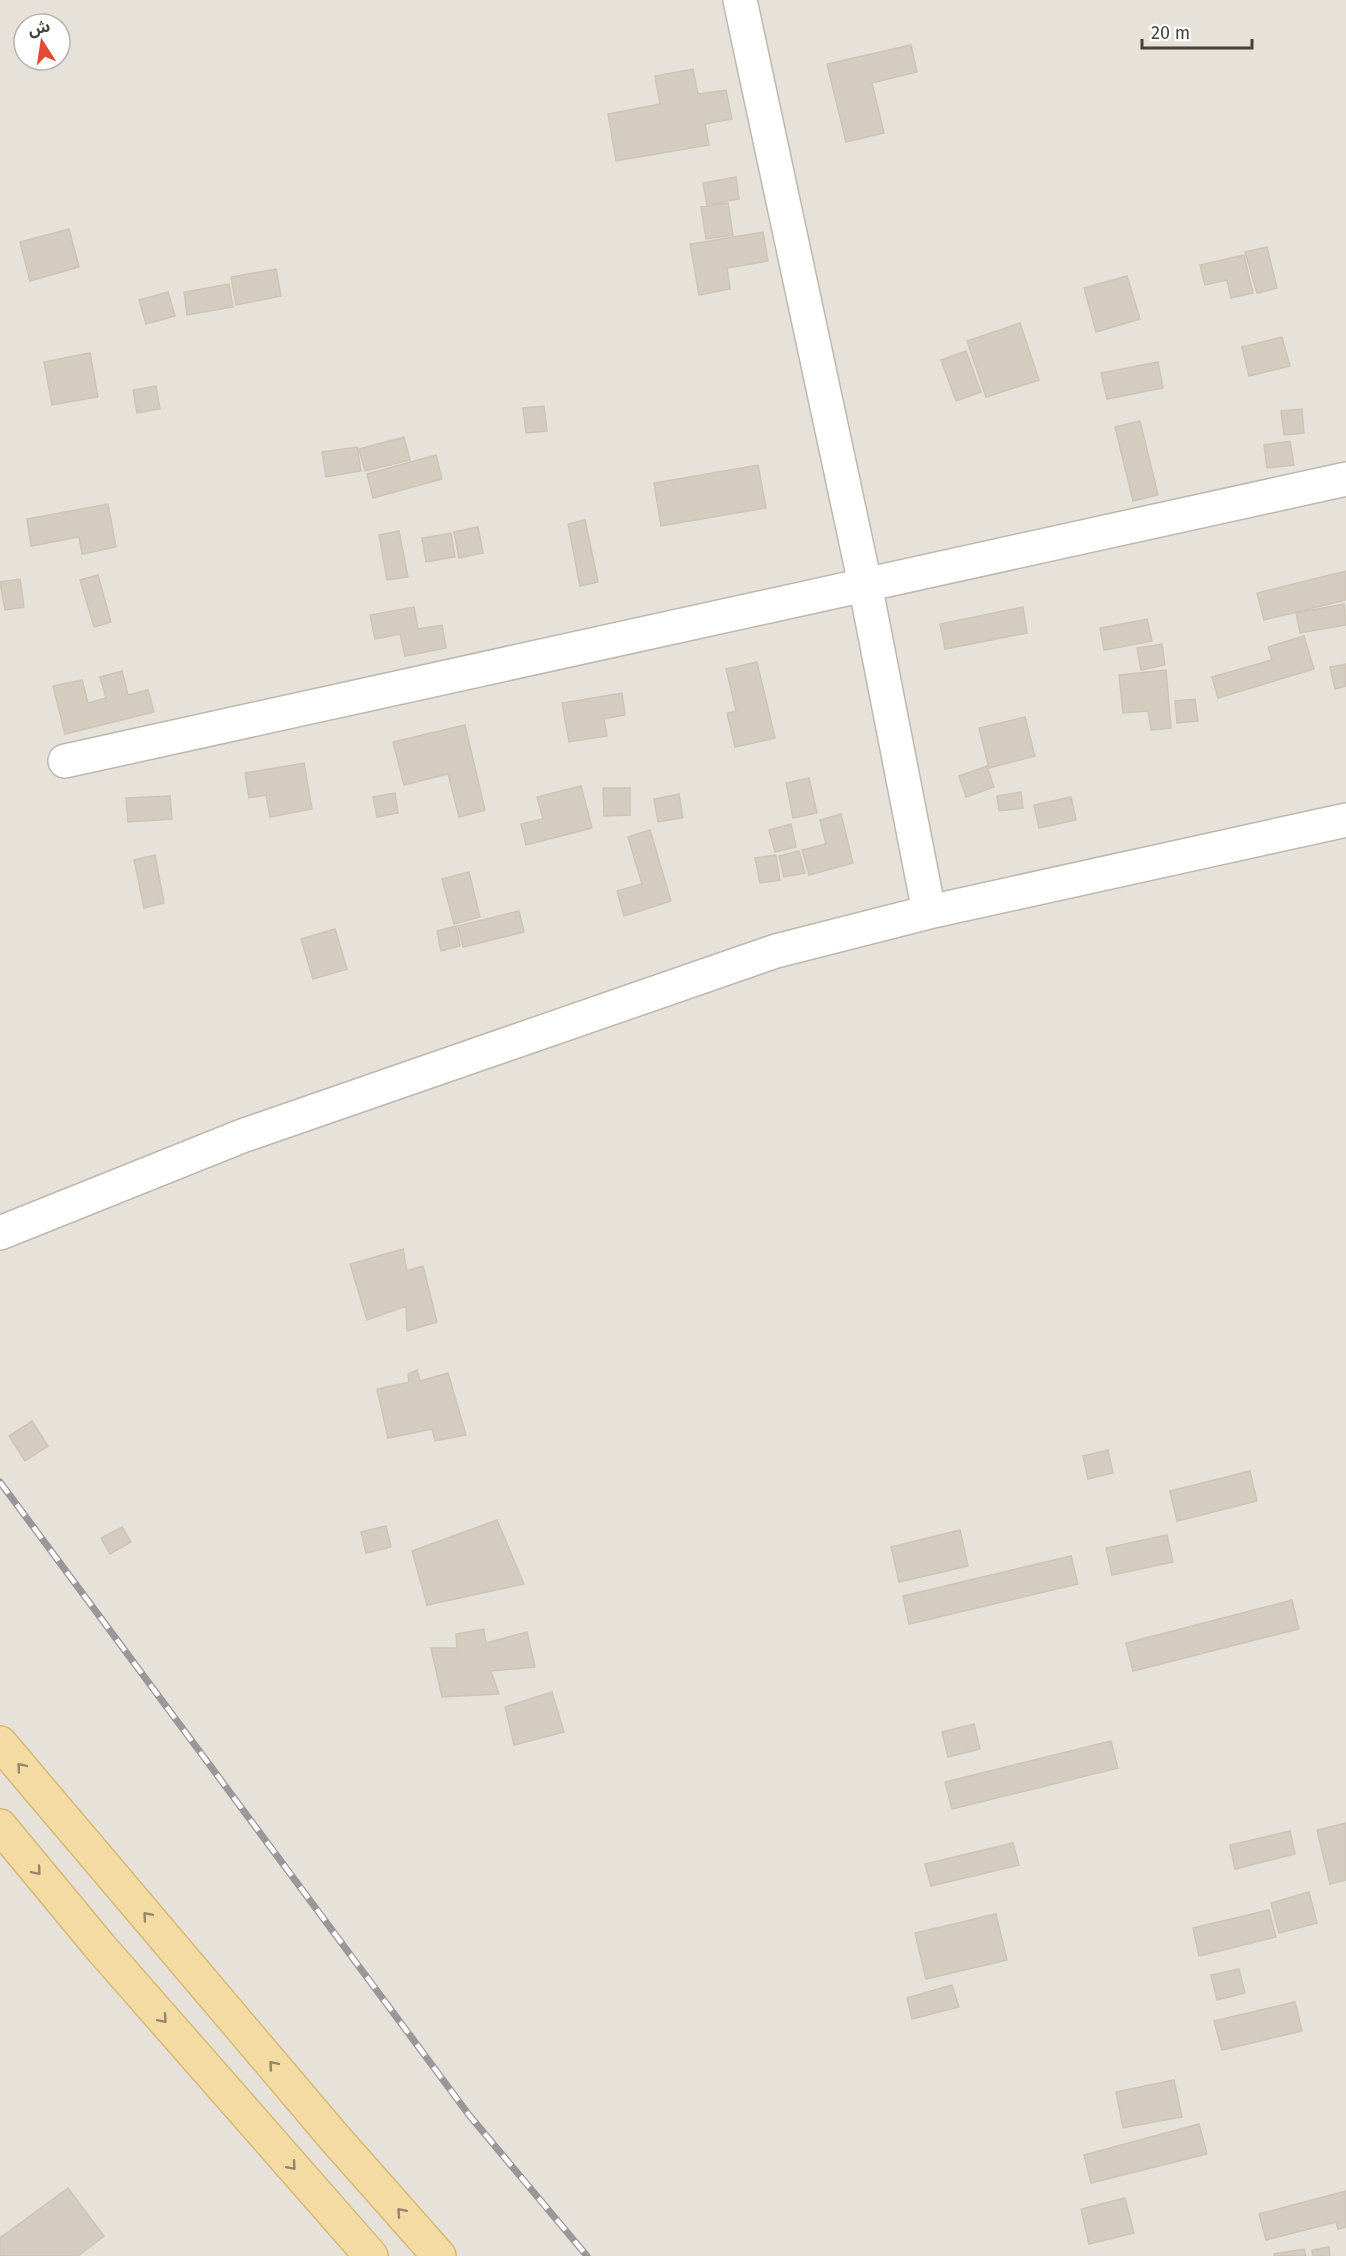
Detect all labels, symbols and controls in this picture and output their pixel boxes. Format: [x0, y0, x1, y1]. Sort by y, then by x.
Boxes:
north arrow [12, 12, 72, 72]
scale bar [1142, 12, 1252, 50]
text: ش [26, 16, 52, 39]
text: 20 m [1151, 22, 1190, 44]
one-way arrow [17, 1763, 28, 1774]
one-way arrow [30, 1864, 41, 1875]
one-way arrow [143, 1912, 154, 1923]
one-way arrow [156, 2012, 167, 2023]
one-way arrow [269, 2061, 280, 2072]
one-way arrow [285, 2159, 296, 2170]
one-way arrow [397, 2208, 408, 2219]

